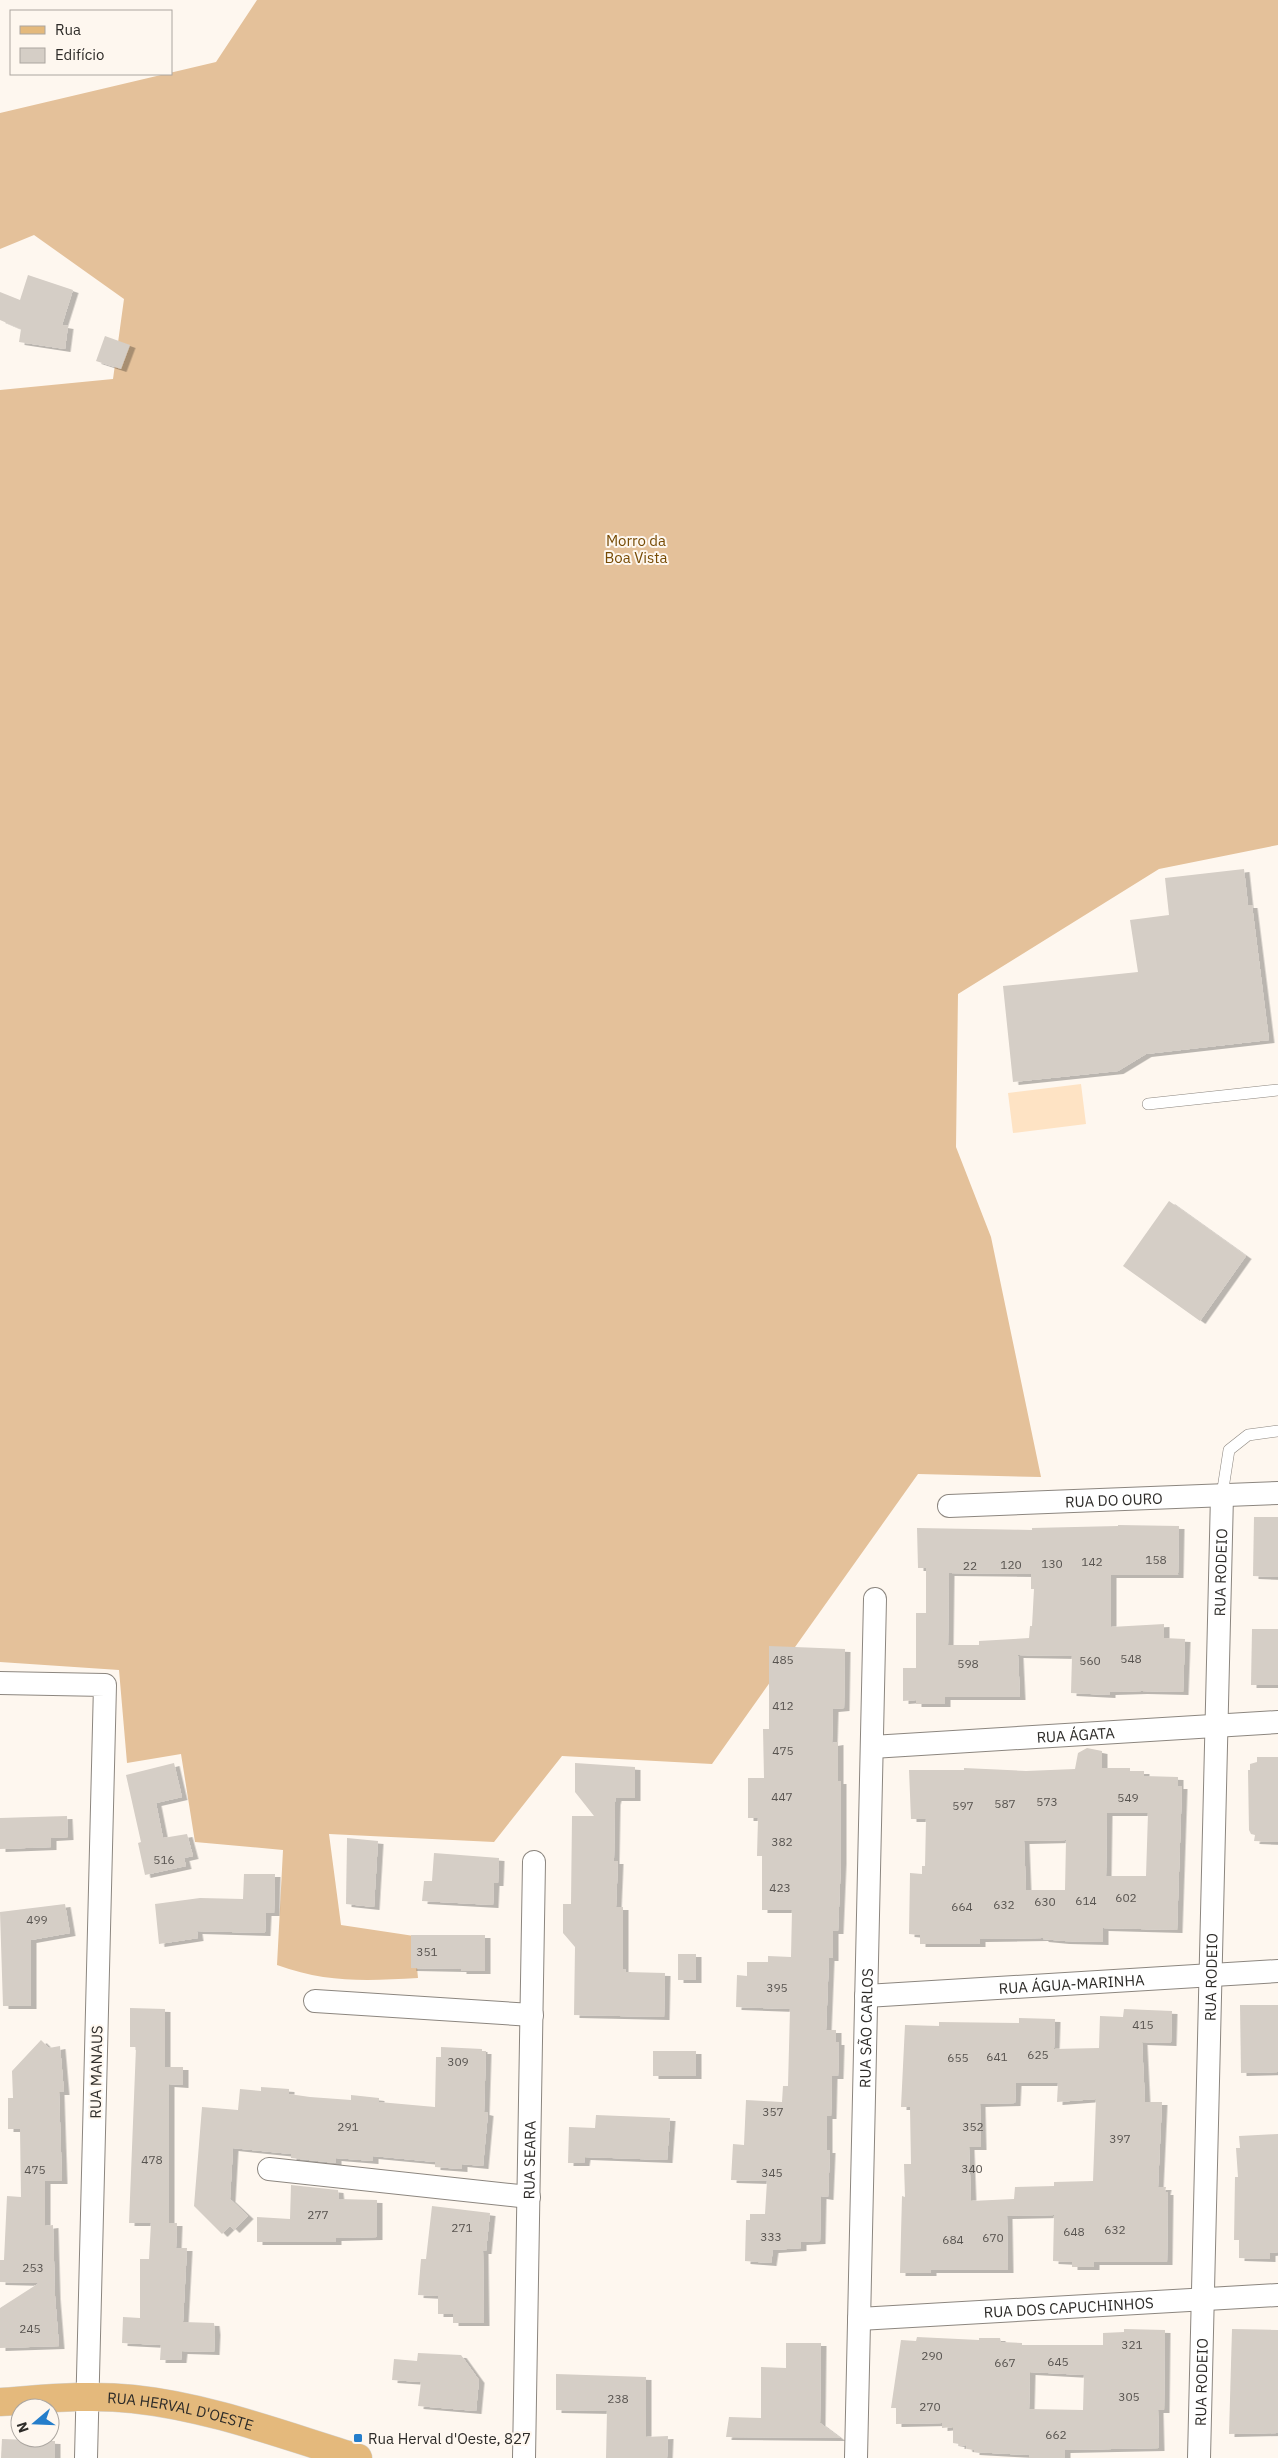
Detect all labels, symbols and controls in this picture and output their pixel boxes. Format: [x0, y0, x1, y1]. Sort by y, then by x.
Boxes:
legend [10, 10, 172, 75]
text: Rua [55, 20, 81, 39]
text: Edifício [55, 45, 104, 64]
park label: Morro da Boa Vista [604, 531, 668, 567]
street label: RUA DO OURO [1065, 1488, 1163, 1511]
street label: RUA RODEIO [1210, 1528, 1231, 1617]
house number: 158 [1145, 1552, 1167, 1567]
house number: 142 [1081, 1554, 1103, 1569]
house number: 130 [1041, 1556, 1063, 1571]
house number: 120 [1000, 1557, 1022, 1572]
house number: 22 [963, 1558, 977, 1573]
house number: 548 [1120, 1651, 1142, 1666]
house number: 485 [772, 1652, 794, 1667]
house number: 560 [1079, 1653, 1101, 1668]
house number: 598 [957, 1656, 979, 1671]
house number: 412 [772, 1698, 794, 1713]
street label: RUA ÁGATA [1036, 1723, 1116, 1746]
house number: 475 [772, 1743, 794, 1758]
house number: 447 [771, 1789, 793, 1804]
house number: 549 [1117, 1790, 1139, 1805]
house number: 573 [1036, 1794, 1058, 1809]
house number: 587 [994, 1796, 1016, 1811]
house number: 597 [952, 1798, 974, 1813]
house number: 382 [771, 1834, 793, 1849]
house number: 516 [153, 1852, 175, 1867]
house number: 423 [769, 1880, 791, 1895]
house number: 602 [1115, 1890, 1137, 1905]
house number: 614 [1075, 1893, 1097, 1908]
house number: 630 [1034, 1894, 1056, 1909]
house number: 632 [993, 1897, 1015, 1912]
house number: 664 [951, 1899, 973, 1914]
house number: 499 [26, 1912, 48, 1927]
street label: RUA RODEIO [1200, 1933, 1221, 2021]
house number: 351 [416, 1944, 438, 1959]
street label: RUA SÃO CARLOS [855, 1968, 876, 2088]
street label: RUA ÁGUA-MARINHA [998, 1970, 1145, 1997]
house number: 395 [766, 1980, 788, 1995]
house number: 415 [1132, 2017, 1154, 2032]
street label: RUA MANAUS [86, 2025, 106, 2119]
house number: 625 [1027, 2047, 1049, 2062]
house number: 641 [986, 2049, 1008, 2064]
house number: 655 [947, 2050, 969, 2065]
house number: 309 [447, 2054, 469, 2069]
house number: 357 [762, 2104, 784, 2119]
house number: 291 [337, 2119, 359, 2134]
house number: 352 [962, 2119, 984, 2134]
street label: RUA SEARA [519, 2120, 539, 2200]
house number: 397 [1109, 2131, 1131, 2146]
house number: 478 [141, 2152, 163, 2167]
house number: 340 [961, 2161, 983, 2176]
house number: 475 [24, 2162, 46, 2177]
house number: 345 [761, 2165, 783, 2180]
house number: 277 [307, 2207, 329, 2222]
house number: 271 [451, 2220, 473, 2235]
house number: 632 [1104, 2222, 1126, 2237]
house number: 648 [1063, 2224, 1085, 2239]
house number: 333 [760, 2229, 782, 2244]
house number: 670 [982, 2230, 1004, 2245]
house number: 684 [942, 2232, 964, 2247]
house number: 253 [22, 2260, 44, 2275]
street label: RUA DOS CAPUCHINHOS [983, 2293, 1154, 2321]
house number: 245 [19, 2321, 41, 2336]
house number: 321 [1121, 2337, 1143, 2352]
street label: RUA RODEIO [1190, 2338, 1211, 2426]
house number: 290 [921, 2348, 943, 2363]
house number: 645 [1047, 2354, 1069, 2369]
house number: 667 [994, 2355, 1016, 2370]
street label: RUA HERVAL D'OESTE [107, 2388, 256, 2434]
house number: 305 [1118, 2389, 1140, 2404]
house number: 238 [607, 2391, 629, 2406]
north arrow [10, 2398, 60, 2448]
house number: 270 [919, 2399, 941, 2414]
text: N [13, 2420, 33, 2435]
house number: 662 [1045, 2427, 1067, 2442]
place label: Rua Herval d'Oeste, 827 [368, 2429, 531, 2448]
marker: Rua Herval d'Oeste, 827 [352, 2432, 364, 2444]

